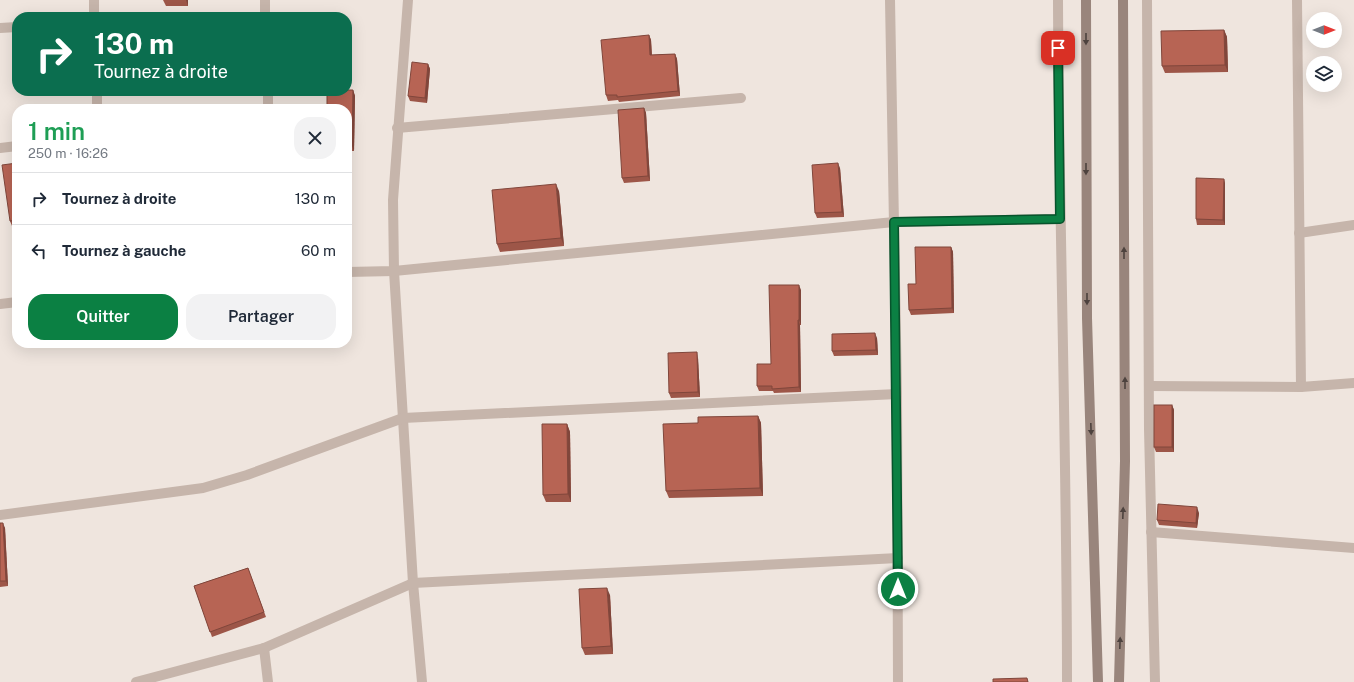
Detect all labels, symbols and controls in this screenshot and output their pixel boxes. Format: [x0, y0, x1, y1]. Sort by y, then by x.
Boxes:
north arrow [1306, 12, 1342, 48]
map controls [1306, 12, 1342, 92]
text: 130 m [94, 27, 174, 60]
icon: right [28, 28, 80, 80]
pin [1041, 31, 1075, 65]
one-way arrow [1083, 33, 1089, 46]
icon: arrive [1047, 37, 1069, 59]
button: layers [1306, 56, 1342, 92]
text: Tournez à droite [94, 61, 228, 82]
text: 1 min [28, 117, 85, 145]
button: close [294, 117, 336, 159]
text: 250 m · 16:26 [28, 146, 108, 161]
one-way arrow [1083, 163, 1090, 175]
icon: right [28, 188, 50, 210]
text: Tournez à droite [62, 190, 176, 207]
text: 130 m [295, 190, 336, 207]
icon: left [28, 240, 50, 262]
text: Tournez à gauche [62, 242, 186, 259]
text: 60 m [301, 242, 336, 259]
one-way arrow [1121, 246, 1127, 259]
one-way arrow [1084, 293, 1090, 306]
button: Quitter [28, 294, 178, 340]
button: Partager [186, 294, 336, 340]
one-way arrow [1121, 377, 1128, 389]
one-way arrow [1087, 423, 1094, 435]
one-way arrow [1120, 506, 1126, 519]
position arrow [877, 568, 919, 610]
one-way arrow [1117, 636, 1123, 649]

